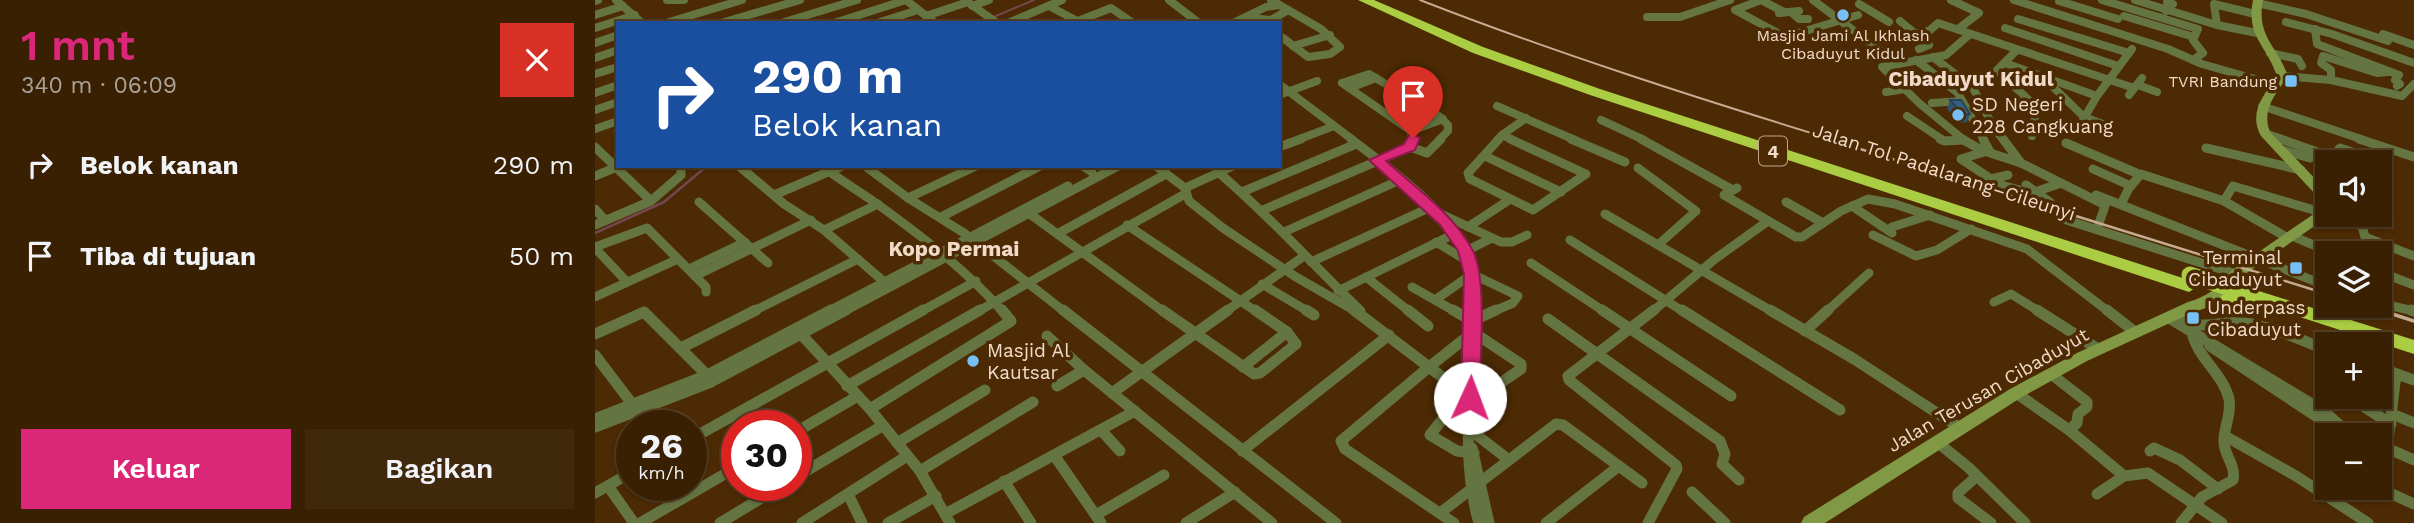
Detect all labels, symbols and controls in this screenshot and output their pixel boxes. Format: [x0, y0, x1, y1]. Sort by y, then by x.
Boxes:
marker: Masjid Jami Al Ikhlash Cibaduyut Kidul [1835, 7, 1851, 23]
text: 1 mnt [21, 21, 135, 70]
button: close [500, 23, 574, 97]
place label: Masjid Jami Al Ikhlash Cibaduyut Kidul [1756, 26, 1930, 63]
text: 290 m [752, 47, 903, 105]
icon: right [637, 49, 728, 140]
pin [1383, 66, 1443, 138]
district label: Cibaduyut Kidul [1888, 66, 2054, 91]
text: 340 m · 06:09 [21, 72, 177, 99]
place label: TVRI Bandung [2168, 72, 2277, 91]
marker: TVRI Bandung [2283, 73, 2299, 89]
icon: arrive [1394, 77, 1432, 115]
place label: SD Negeri 228 Cangkuang [1972, 93, 2114, 138]
text: Belok kanan [752, 106, 942, 144]
marker: SD Negeri 228 Cangkuang [1950, 107, 1966, 123]
street label: Jalan Tol Padalarang–Cileunyi [1810, 119, 2078, 225]
road number: 4 [1759, 136, 1787, 166]
icon: right [21, 146, 59, 184]
text: Belok kanan [80, 150, 239, 180]
text: 290 m [493, 150, 574, 180]
map controls [2315, 150, 2392, 500]
button: sound [2315, 150, 2392, 227]
district label: Kopo Permai [889, 236, 1019, 261]
icon: arrive [21, 237, 59, 275]
text: Tiba di tujuan [80, 241, 256, 271]
text: 50 m [509, 241, 574, 271]
button: layers [2315, 241, 2392, 318]
place label: Terminal Cibaduyut [2188, 246, 2282, 291]
marker: Terminal Cibaduyut [2288, 260, 2304, 276]
place label: Underpass Cibaduyut [2207, 296, 2305, 341]
marker: Underpass Cibaduyut [2185, 310, 2201, 326]
street label: Jalan Terusan Cibaduyut [1883, 323, 2093, 457]
button: + [2315, 332, 2392, 409]
place label: Masjid Al Kautsar [987, 339, 1070, 384]
marker: Masjid Al Kautsar [965, 353, 981, 369]
position arrow [1433, 361, 1507, 435]
speed limit sign: 30 [721, 410, 812, 501]
button: − [2315, 423, 2392, 500]
text: 26 [640, 425, 683, 467]
button: Keluar [21, 429, 291, 509]
button: Bagikan [305, 429, 574, 509]
text: km/h [638, 462, 685, 483]

